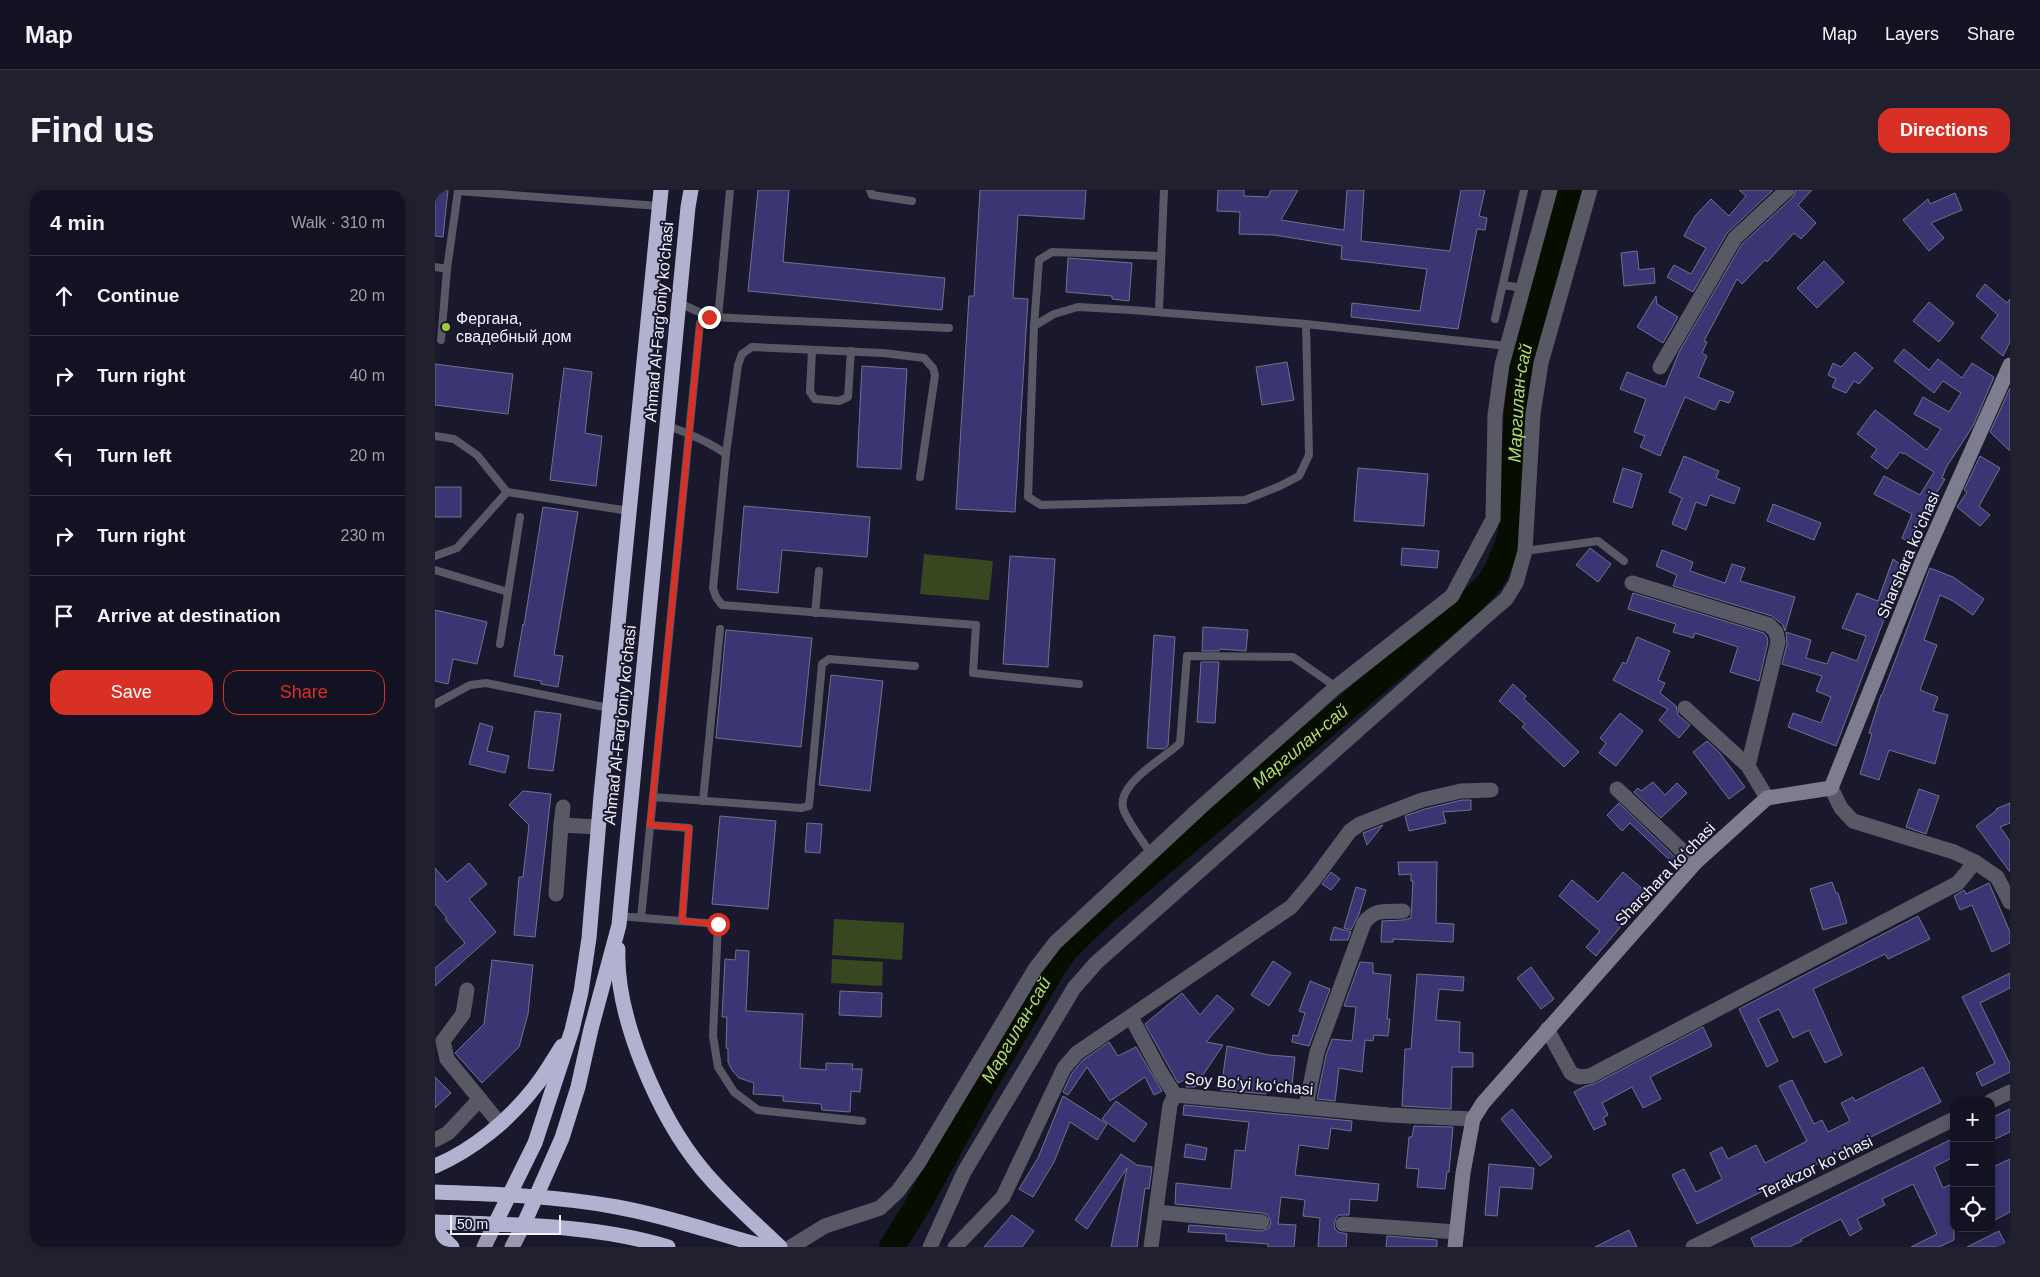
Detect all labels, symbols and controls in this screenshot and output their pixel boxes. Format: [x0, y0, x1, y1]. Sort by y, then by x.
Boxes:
text: Map [25, 21, 73, 48]
text: Map [1822, 24, 1857, 44]
text: Layers [1885, 24, 1939, 44]
text: Share [1967, 24, 2015, 44]
button: Directions [1878, 108, 2010, 153]
text: Find us [30, 110, 154, 149]
text: 4 min [50, 211, 105, 234]
text: Walk · 310 m [291, 214, 385, 231]
street label: Ahmad Al-Farg'oniy ko'chasi [642, 221, 676, 423]
icon: ahead [50, 282, 78, 310]
text: Continue [97, 285, 179, 306]
text: 20 m [349, 287, 385, 304]
route end [698, 306, 721, 329]
place label: Фергана, свадебный дом [456, 310, 571, 345]
marker: Фергана, свадебный дом [440, 321, 452, 333]
water label: Маргилан-сай [1505, 342, 1536, 463]
icon: right [50, 362, 78, 390]
text: Turn right [97, 365, 185, 386]
text: 40 m [349, 367, 385, 384]
icon: left [50, 442, 78, 470]
text: Turn left [97, 445, 172, 466]
text: 20 m [349, 447, 385, 464]
street label: Sharshara koʻchasi [1874, 489, 1942, 621]
icon: right [50, 522, 78, 550]
text: Turn right [97, 525, 185, 546]
text: 230 m [341, 527, 385, 544]
icon: arrive [50, 602, 78, 630]
text: Arrive at destination [97, 605, 281, 626]
street label: Ahmad Al-Farg'oniy ko'chasi [601, 624, 639, 826]
button: Save [50, 670, 213, 715]
button: Share [223, 670, 385, 715]
water label: Маргилан-сай [1248, 700, 1352, 792]
street label: Sharshara koʻchasi [1612, 819, 1718, 929]
route start [707, 913, 730, 936]
water label: Маргилан-сай [977, 974, 1055, 1087]
street label: Soy Boʻyi koʻchasi [1184, 1070, 1314, 1098]
map controls [1950, 1097, 1995, 1232]
button: + [1950, 1097, 1995, 1142]
street label: Terakzor koʻchasi [1757, 1132, 1875, 1202]
button: − [1950, 1142, 1995, 1187]
button: locate [1950, 1187, 1995, 1232]
scale bar [450, 1212, 561, 1235]
text: 50 m [457, 1216, 488, 1232]

